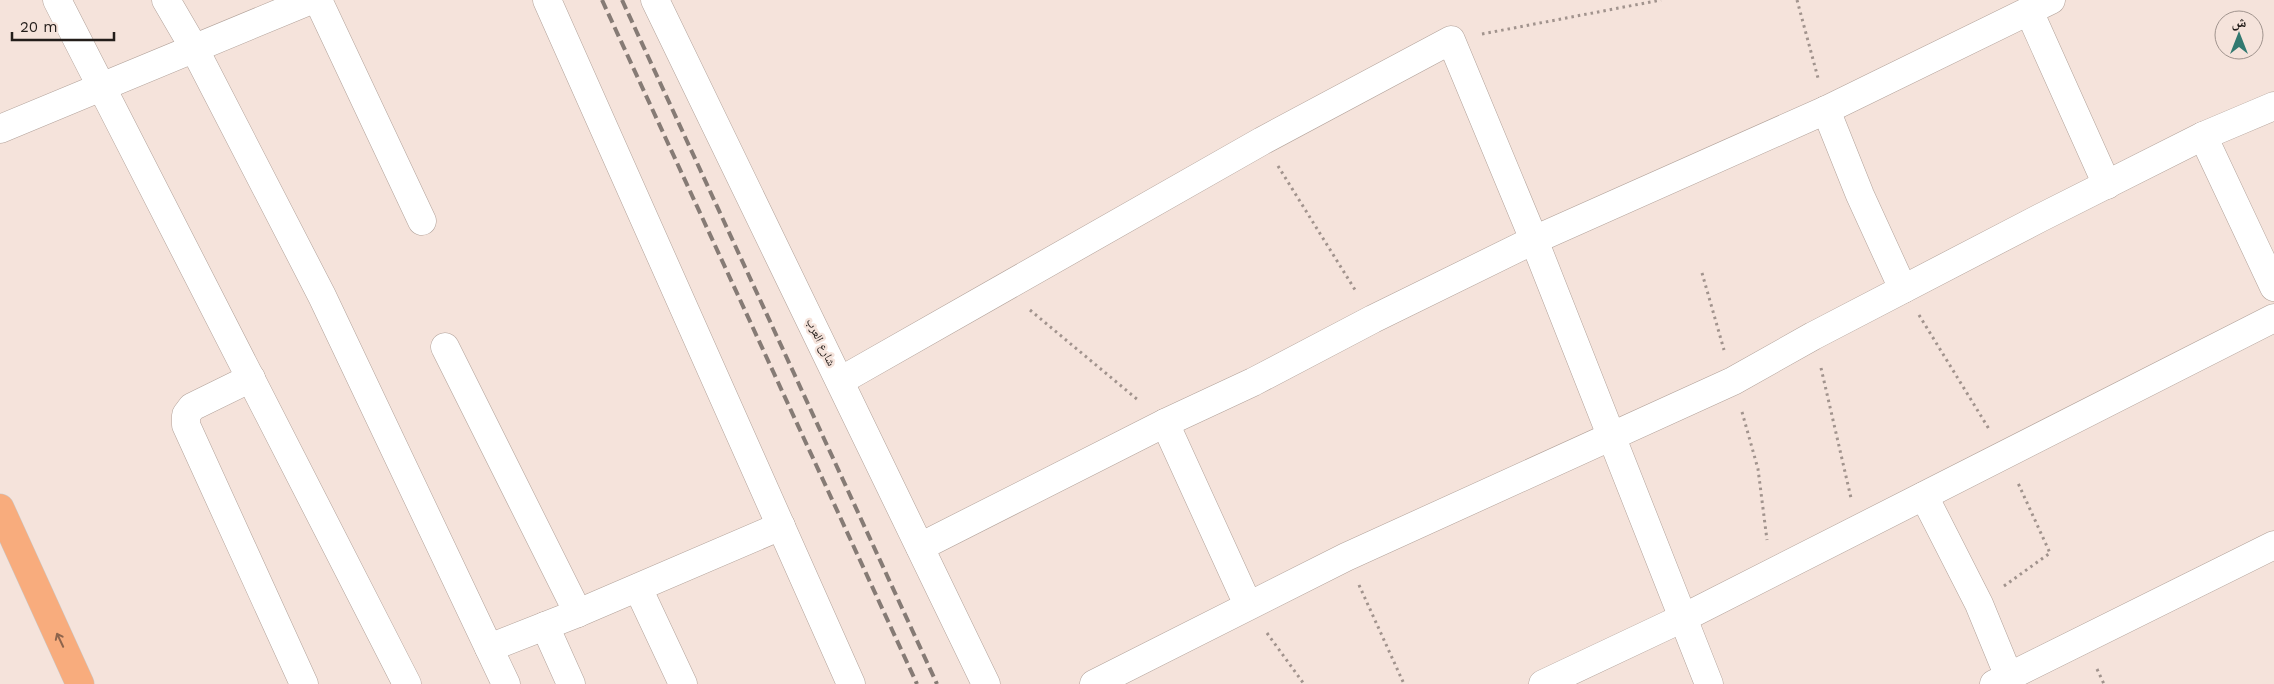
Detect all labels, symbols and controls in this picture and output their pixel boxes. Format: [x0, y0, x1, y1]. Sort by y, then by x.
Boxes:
scale bar [12, 10, 115, 42]
north arrow [2214, 10, 2264, 60]
text: ش [2232, 14, 2247, 31]
text: 20 m [20, 18, 58, 36]
street label: شارع العرب [803, 316, 839, 369]
one-way arrow [55, 633, 64, 648]

